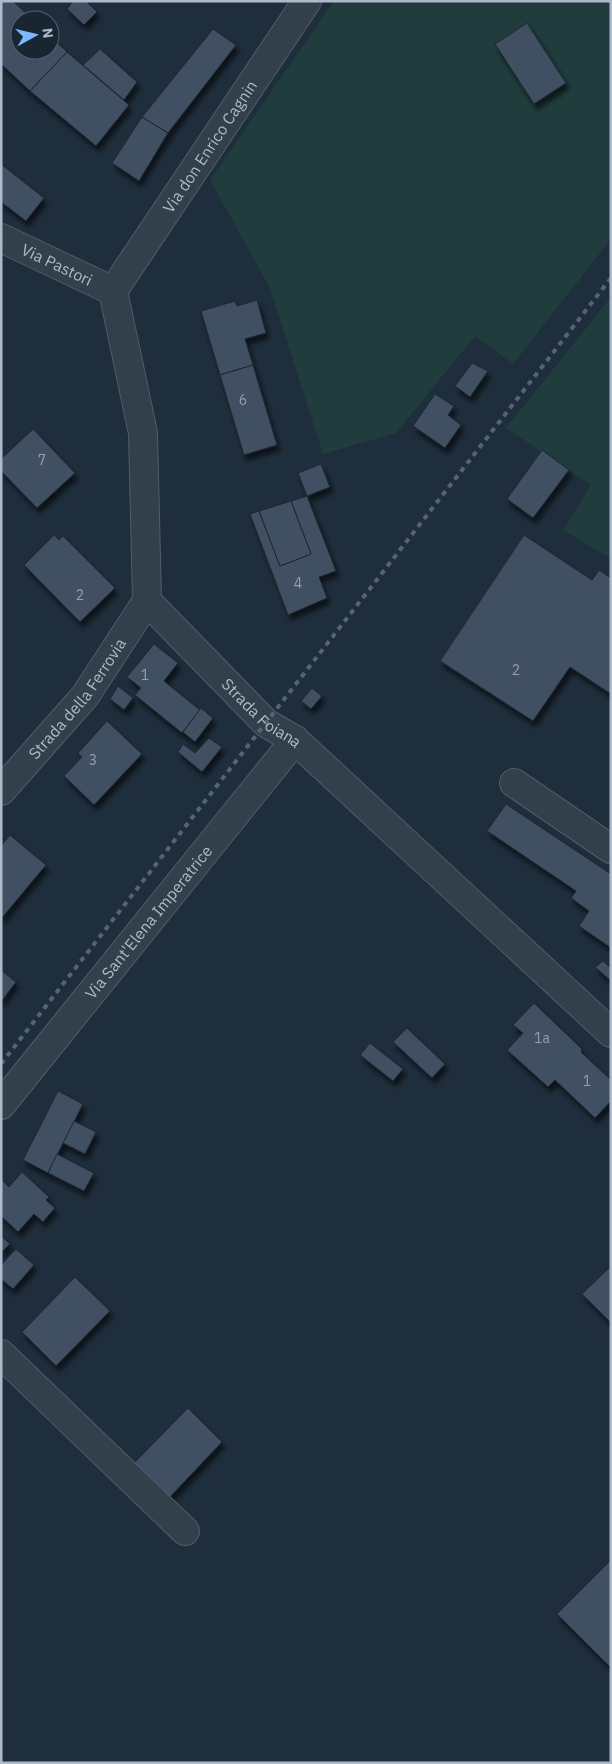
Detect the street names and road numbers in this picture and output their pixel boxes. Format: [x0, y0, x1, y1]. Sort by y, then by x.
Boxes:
street label: Via don Enrico Cagnin [158, 76, 261, 217]
street label: Via Pastori [18, 239, 96, 290]
street label: Strada della Ferrovia [24, 634, 130, 763]
street label: Strada Foiana [218, 674, 307, 752]
street label: Via Sant'Elena Imperatrice [81, 841, 216, 1003]

